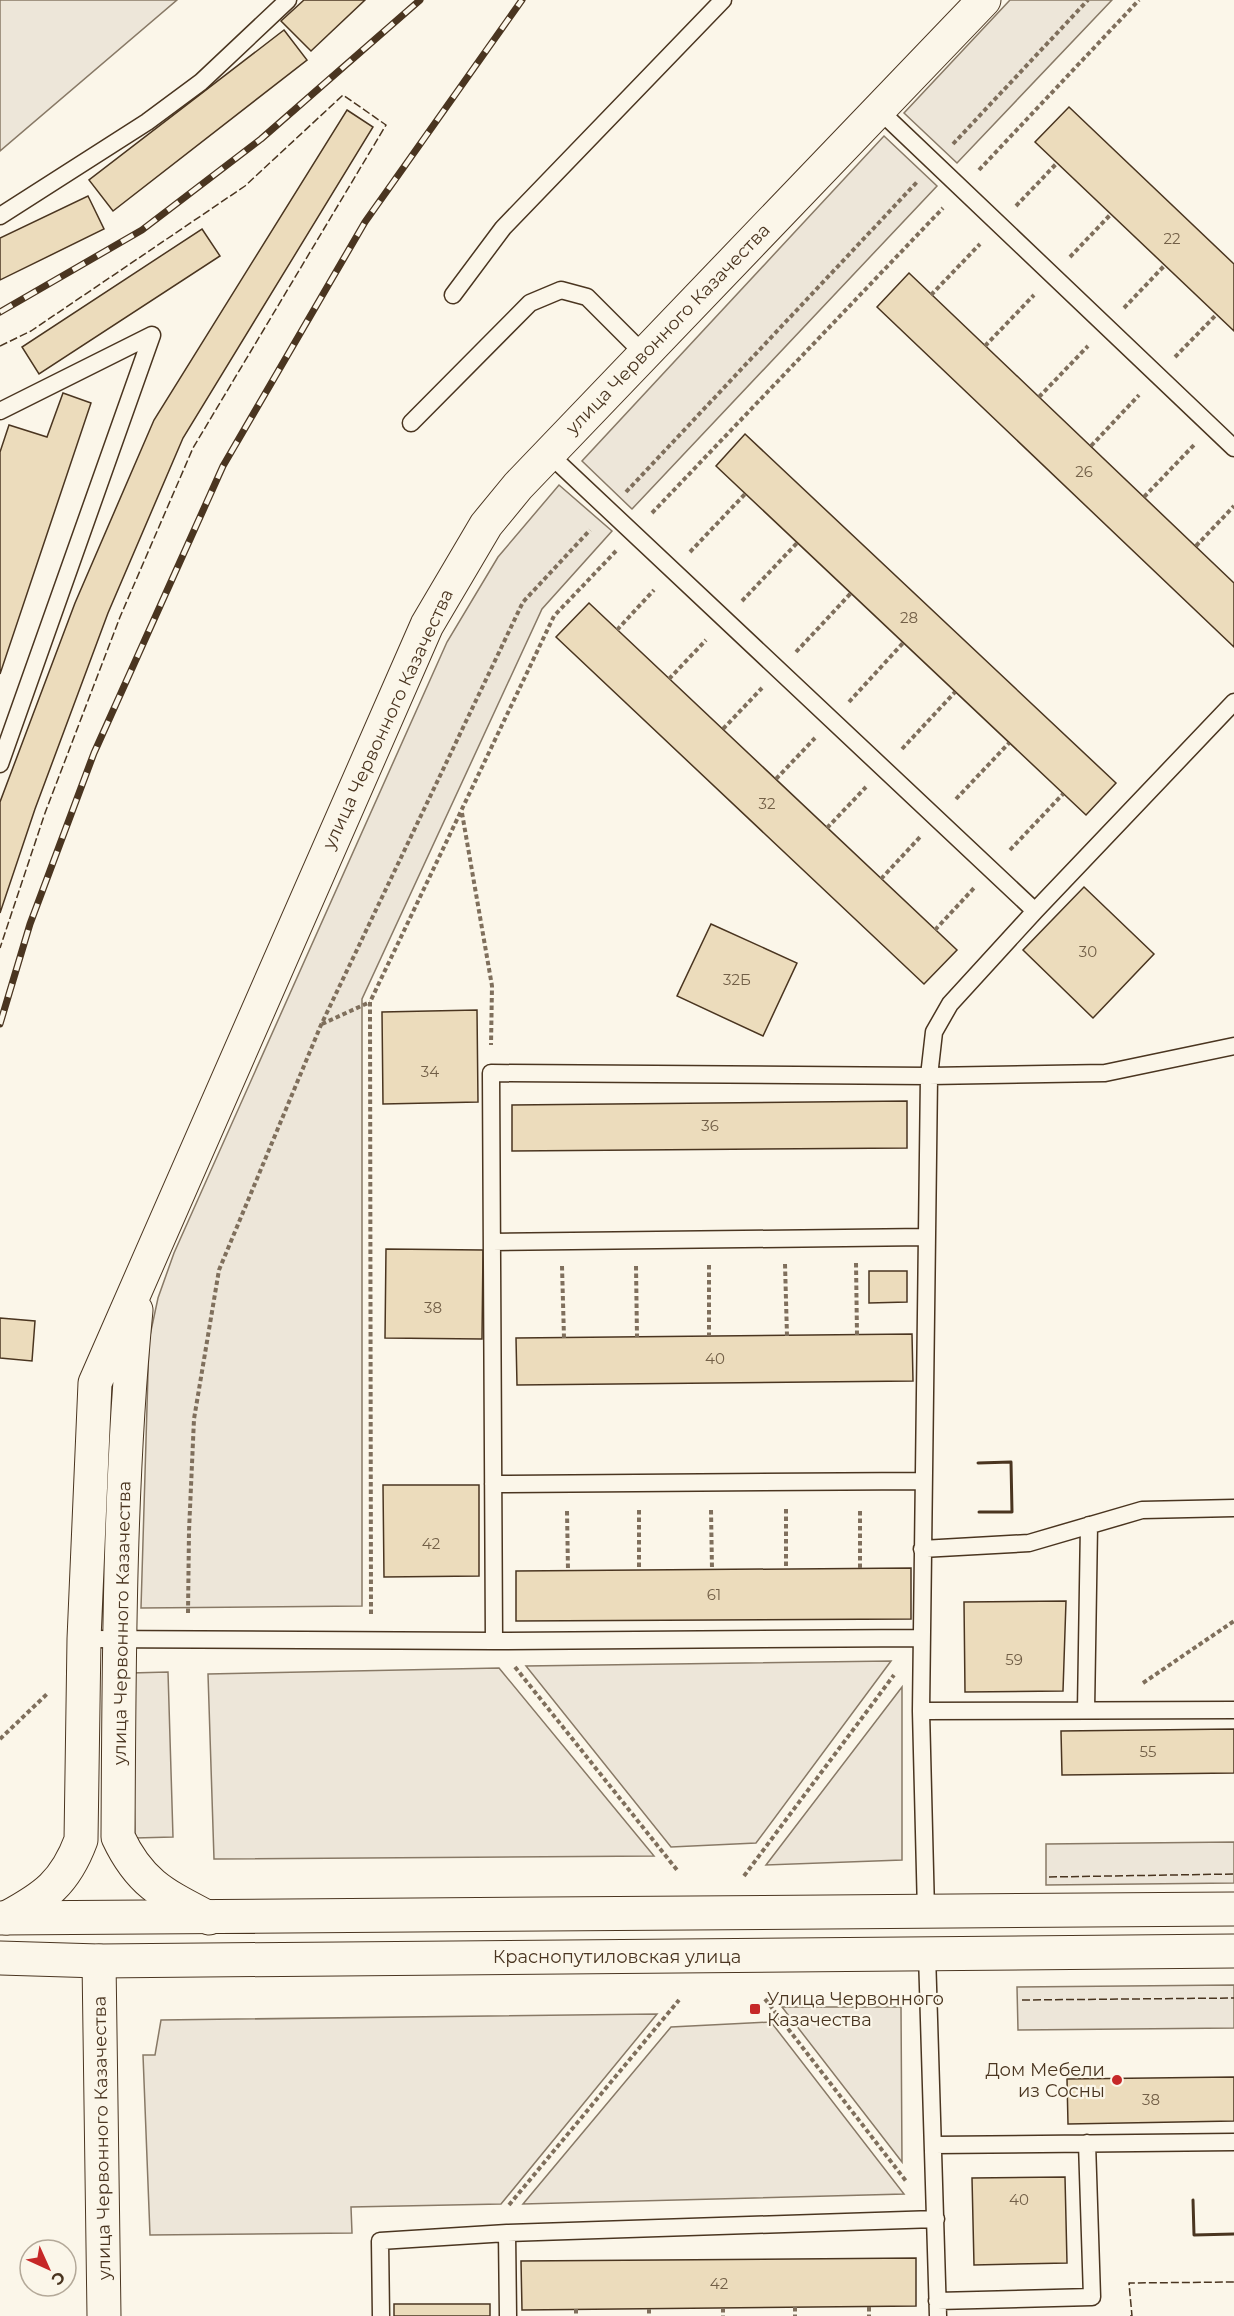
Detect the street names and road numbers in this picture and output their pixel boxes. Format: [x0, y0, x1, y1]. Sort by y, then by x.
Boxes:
street label: улица Червонного Казачества [561, 219, 775, 440]
street label: улица Червонного Казачества [318, 585, 458, 853]
street label: улица Червонного Казачества [109, 1481, 135, 1766]
street label: Краснопутиловская улица [493, 1946, 741, 1968]
street label: улица Червонного Казачества [89, 1996, 115, 2281]

